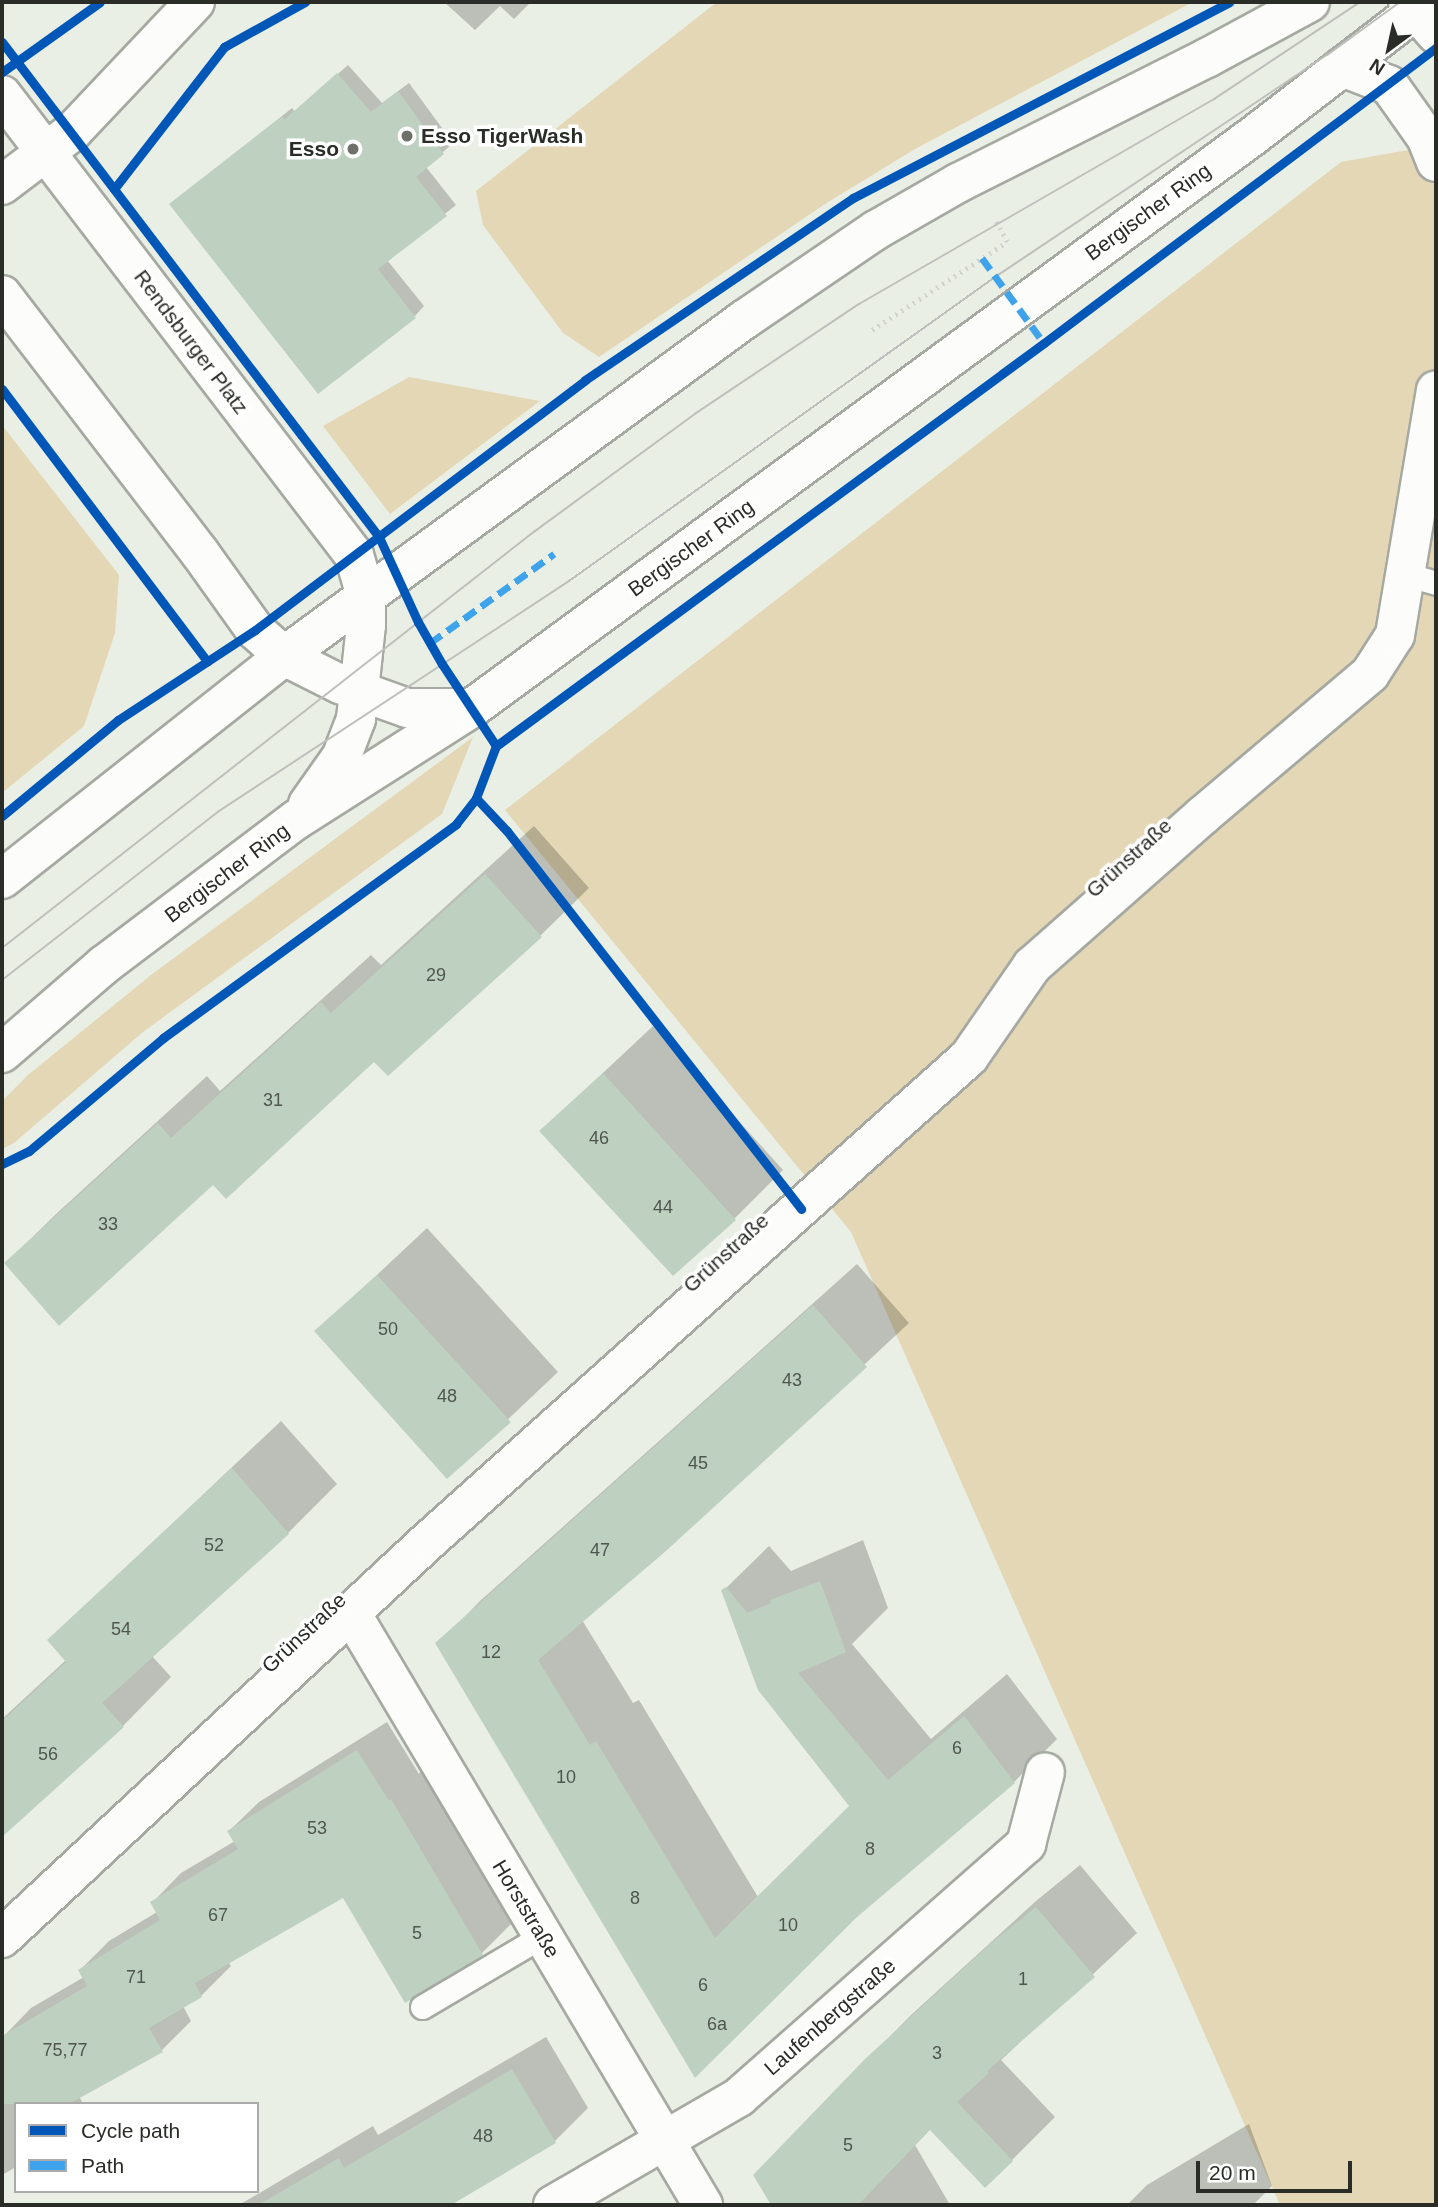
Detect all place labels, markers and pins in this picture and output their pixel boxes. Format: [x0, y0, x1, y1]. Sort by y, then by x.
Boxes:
place label: Esso TigerWash [421, 123, 583, 149]
marker: Esso TigerWash [399, 128, 415, 144]
place label: Esso [289, 136, 339, 162]
marker: Esso [345, 141, 361, 157]

